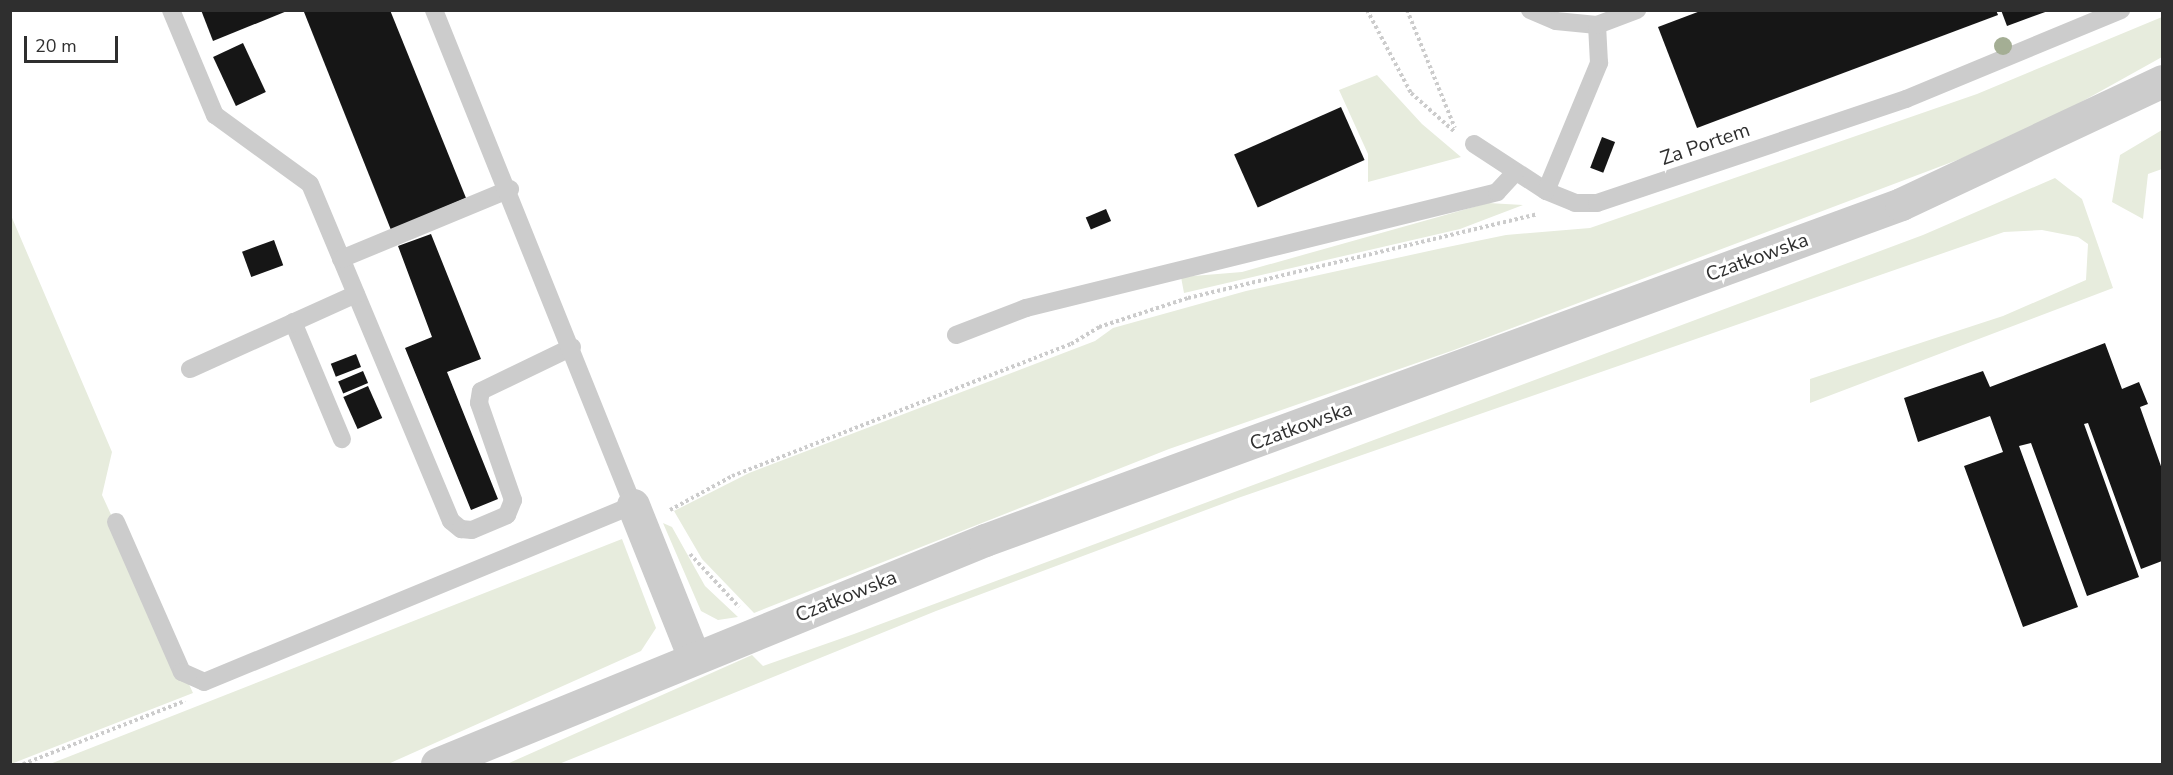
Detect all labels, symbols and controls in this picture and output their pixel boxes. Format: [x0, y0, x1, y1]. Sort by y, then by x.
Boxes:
scale bar [27, 24, 122, 62]
text: 20 m [35, 34, 77, 58]
street label: Za Portem [1657, 118, 1753, 170]
street label: Czatkowska [1702, 227, 1812, 287]
street label: Czatkowska [1246, 396, 1356, 456]
street label: Czatkowska [792, 565, 900, 627]

